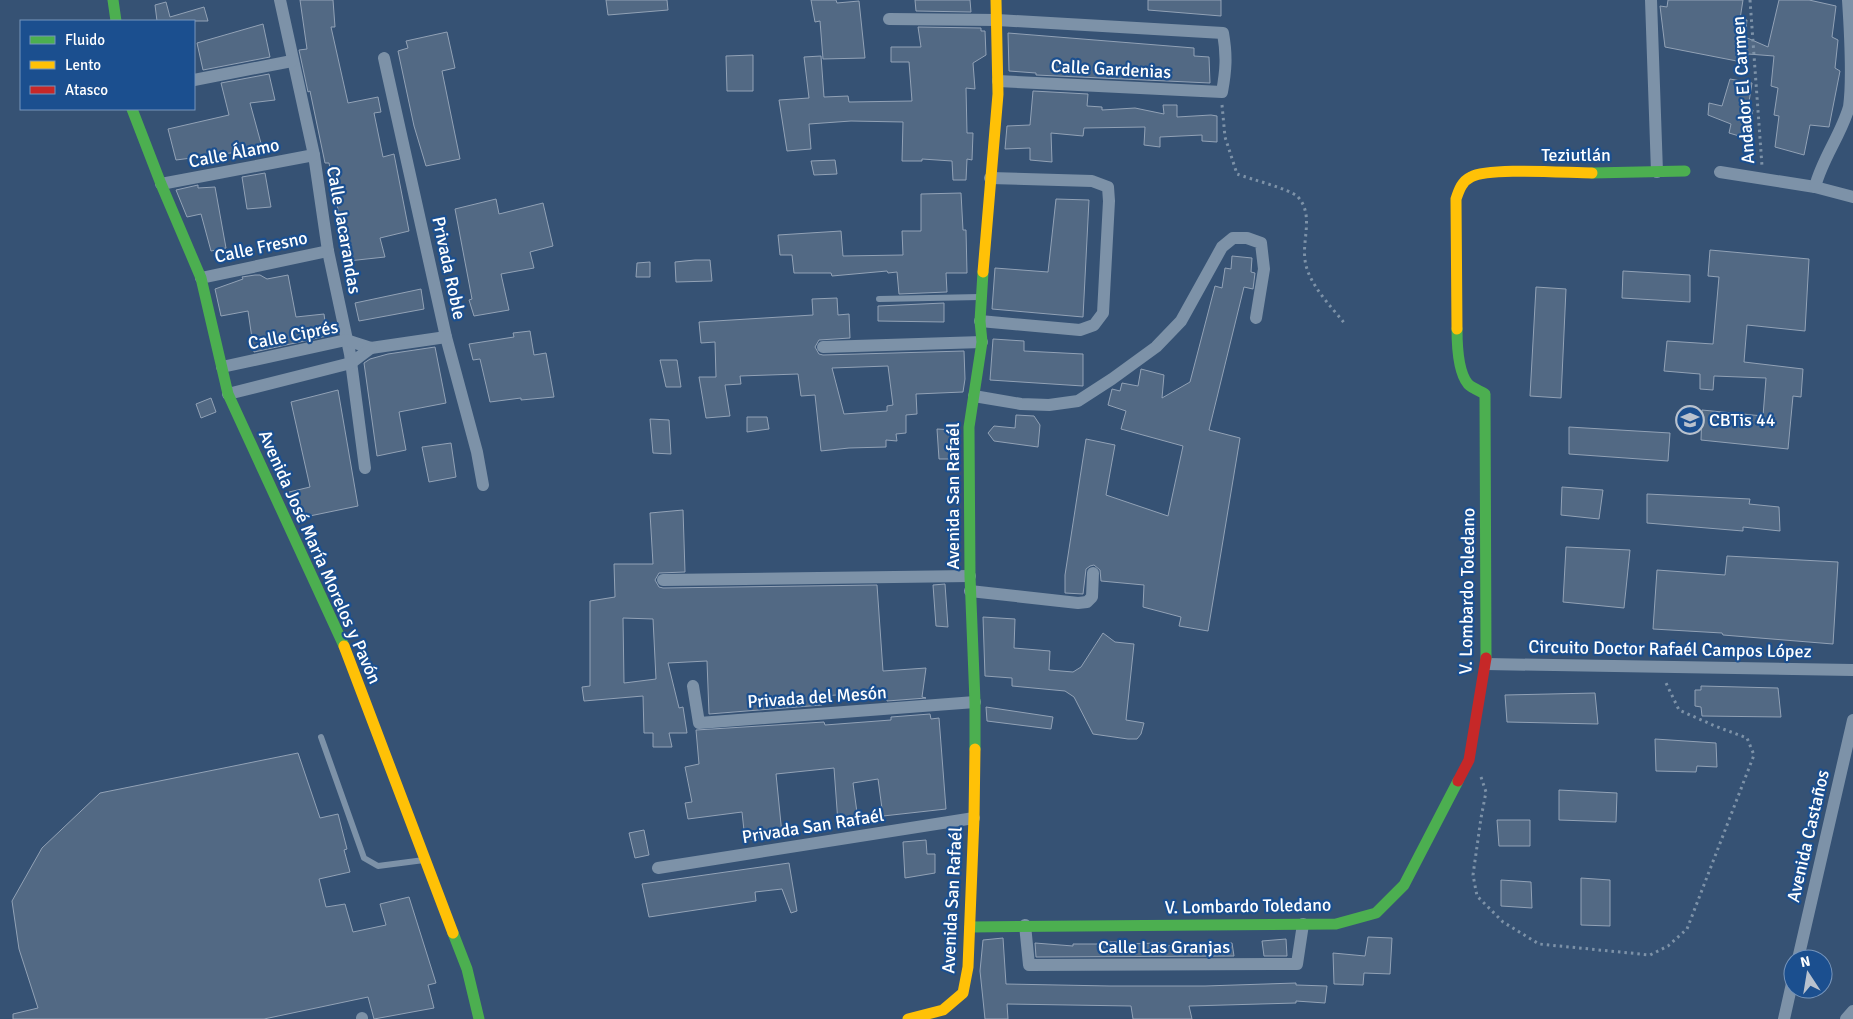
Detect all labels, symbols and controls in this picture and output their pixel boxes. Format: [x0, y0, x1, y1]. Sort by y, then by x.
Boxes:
street label: Andador El Carmen [1727, 15, 1759, 165]
legend [20, 20, 195, 110]
text: Fluido [65, 31, 105, 49]
street label: Calle Gardenias [1050, 55, 1172, 83]
text: Lento [65, 56, 101, 74]
text: Atasco [65, 81, 108, 99]
street label: Calle Álamo [187, 133, 281, 173]
street label: Teziutlán [1541, 144, 1611, 166]
street label: Calle Jacarandas [322, 164, 366, 296]
street label: Privada Roble [427, 214, 471, 322]
street label: Calle Fresno [213, 226, 309, 268]
street label: Calle Ciprés [246, 315, 340, 355]
school or university icon: CBTis 44 [1675, 405, 1705, 435]
place label: CBTis 44 [1709, 409, 1776, 431]
street label: Avenida San Rafaél [942, 422, 964, 570]
street label: Avenida José María Morelos y Pavón [254, 427, 386, 687]
street label: V. Lombardo Toledano [1455, 507, 1479, 675]
street label: Circuito Doctor Rafaél Campos López [1528, 636, 1812, 662]
street label: Privada del Mesón [746, 681, 888, 713]
street label: Avenida Castaños [1782, 768, 1834, 904]
street label: Privada San Rafaél [740, 804, 886, 848]
street label: Avenida San Rafaél [937, 826, 967, 974]
street label: V. Lombardo Toledano [1164, 894, 1332, 918]
street label: Calle Las Granjas [1098, 936, 1230, 958]
north arrow [1783, 949, 1833, 999]
text: N [1799, 952, 1812, 971]

